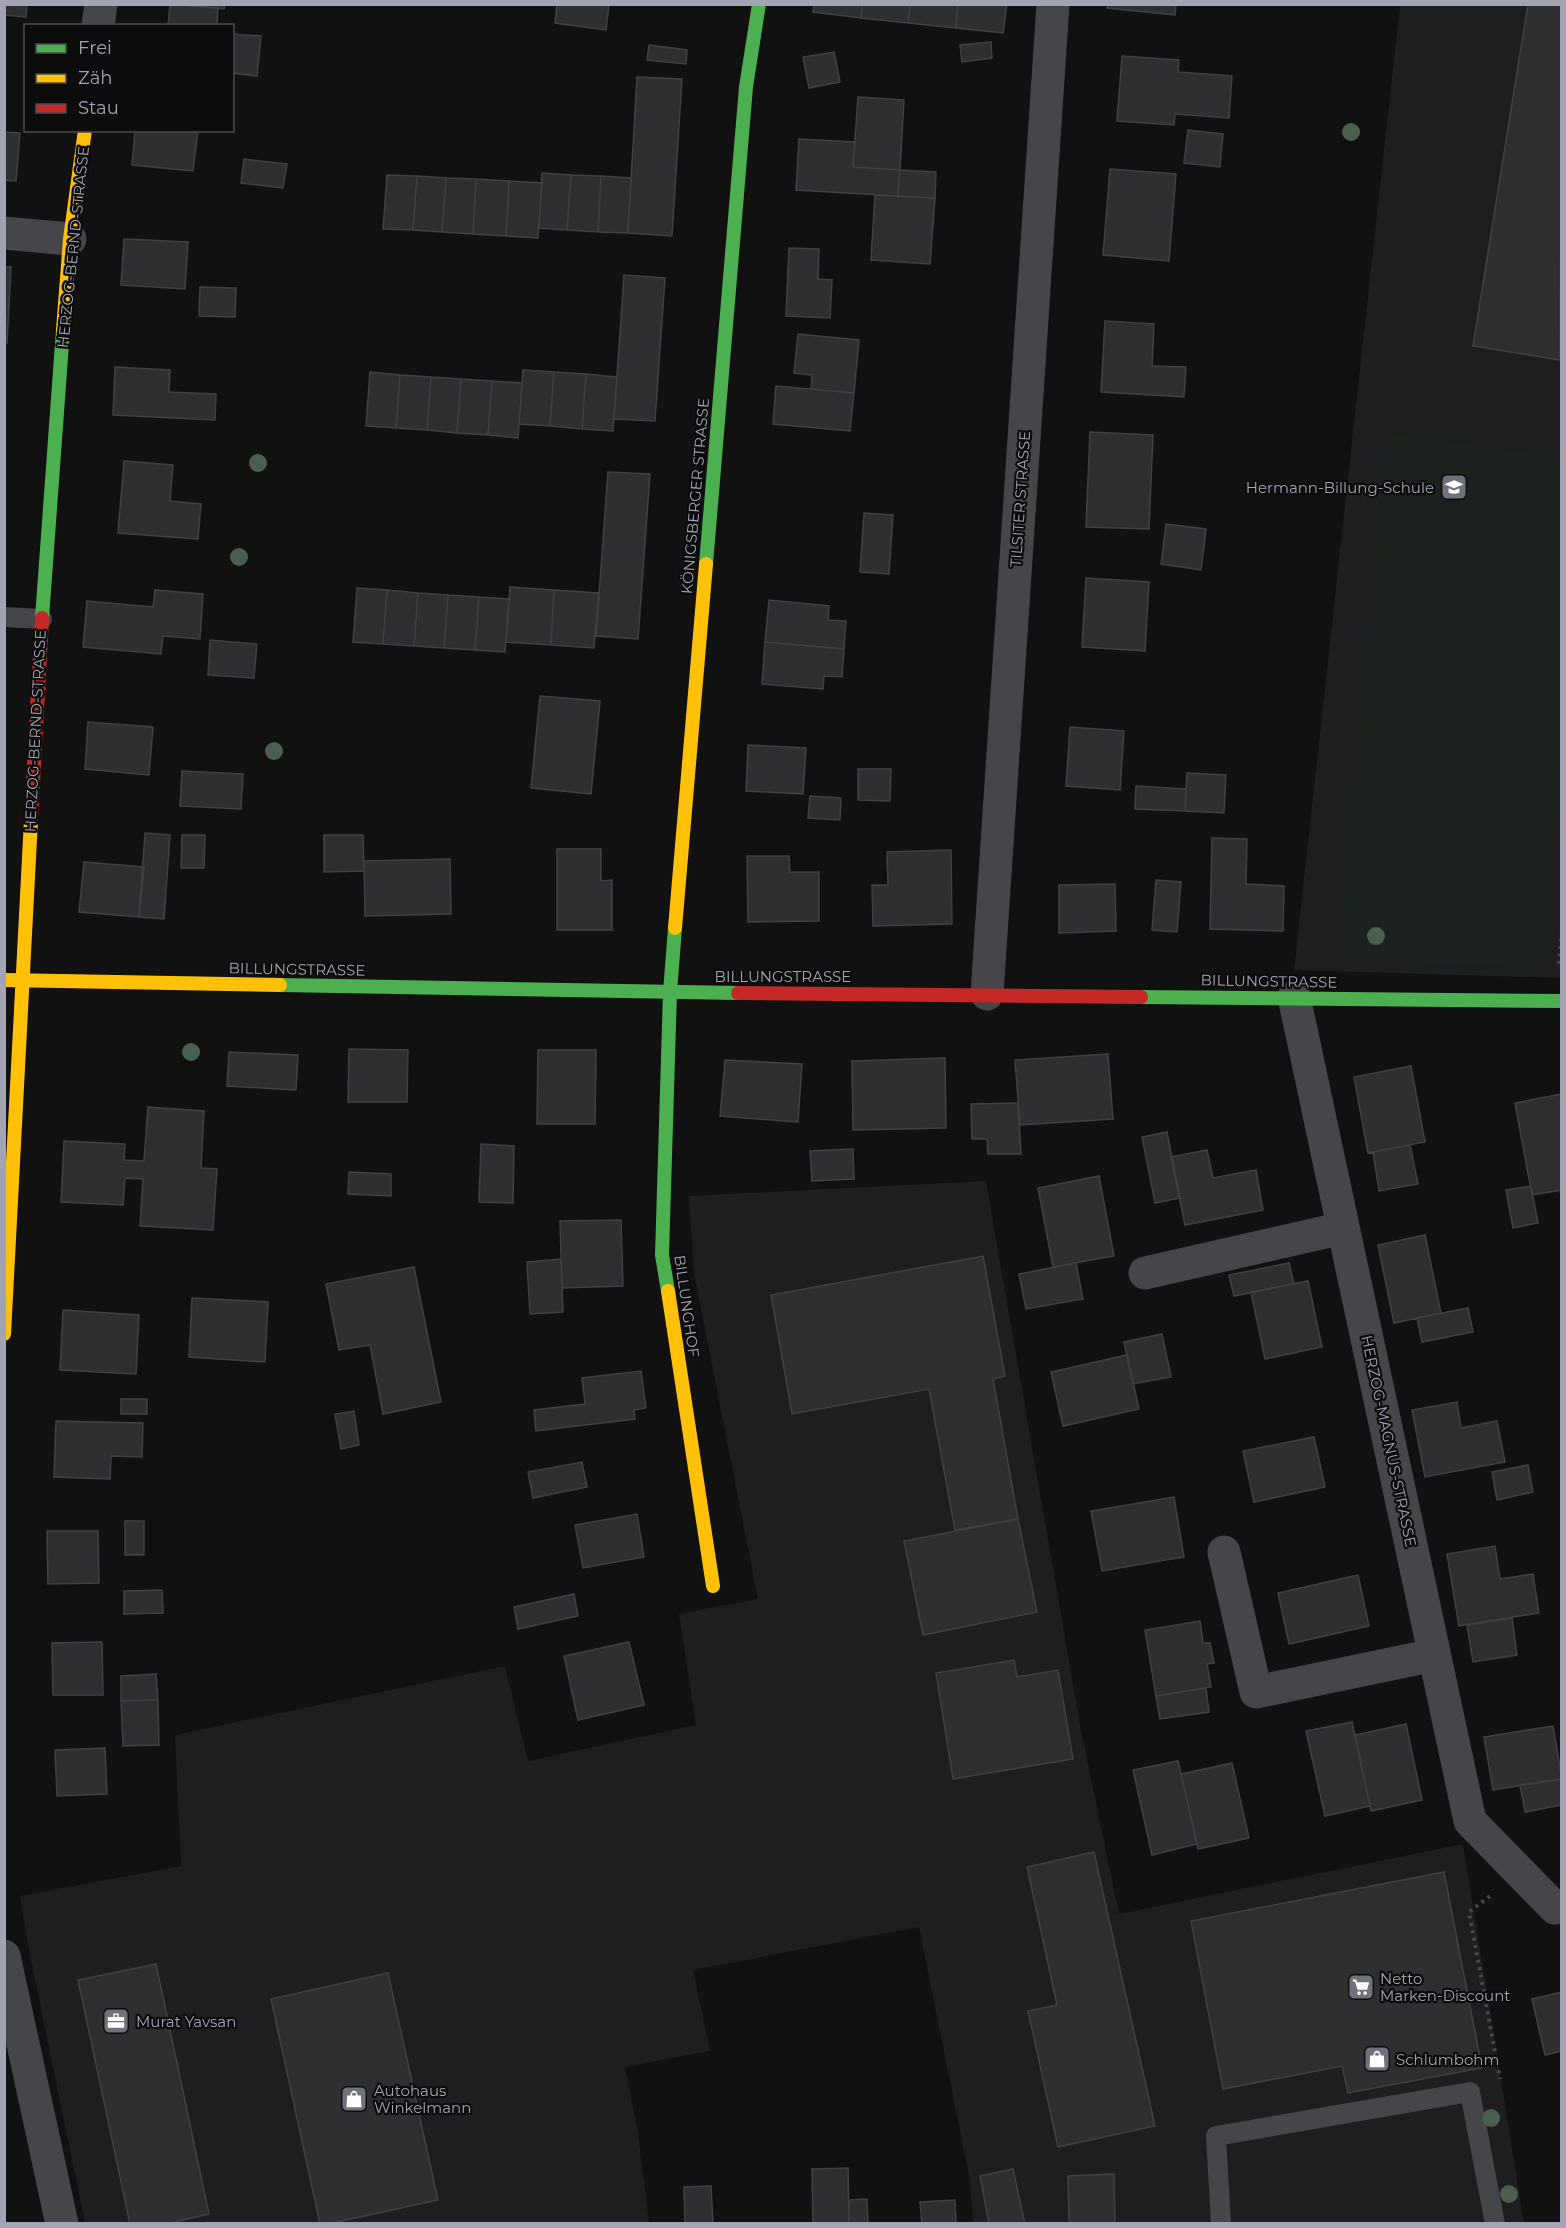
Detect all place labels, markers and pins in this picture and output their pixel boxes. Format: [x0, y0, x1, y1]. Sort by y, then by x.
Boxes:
school or university icon: Hermann-Billung-Schule [1439, 472, 1469, 502]
place label: Hermann-Billung-Schule [1246, 478, 1434, 497]
place label: Netto Marken-Discount [1380, 1969, 1510, 2005]
supermarket icon: Netto Marken-Discount [1346, 1972, 1376, 2002]
office icon: Murat Yavsan [101, 2006, 131, 2036]
place label: Murat Yavsan [136, 2012, 236, 2031]
shop icon: Schlumbohm [1362, 2044, 1392, 2074]
place label: Schlumbohm [1396, 2050, 1499, 2069]
place label: Autohaus Winkelmann [374, 2081, 471, 2117]
shop icon: Autohaus Winkelmann [339, 2084, 369, 2114]

